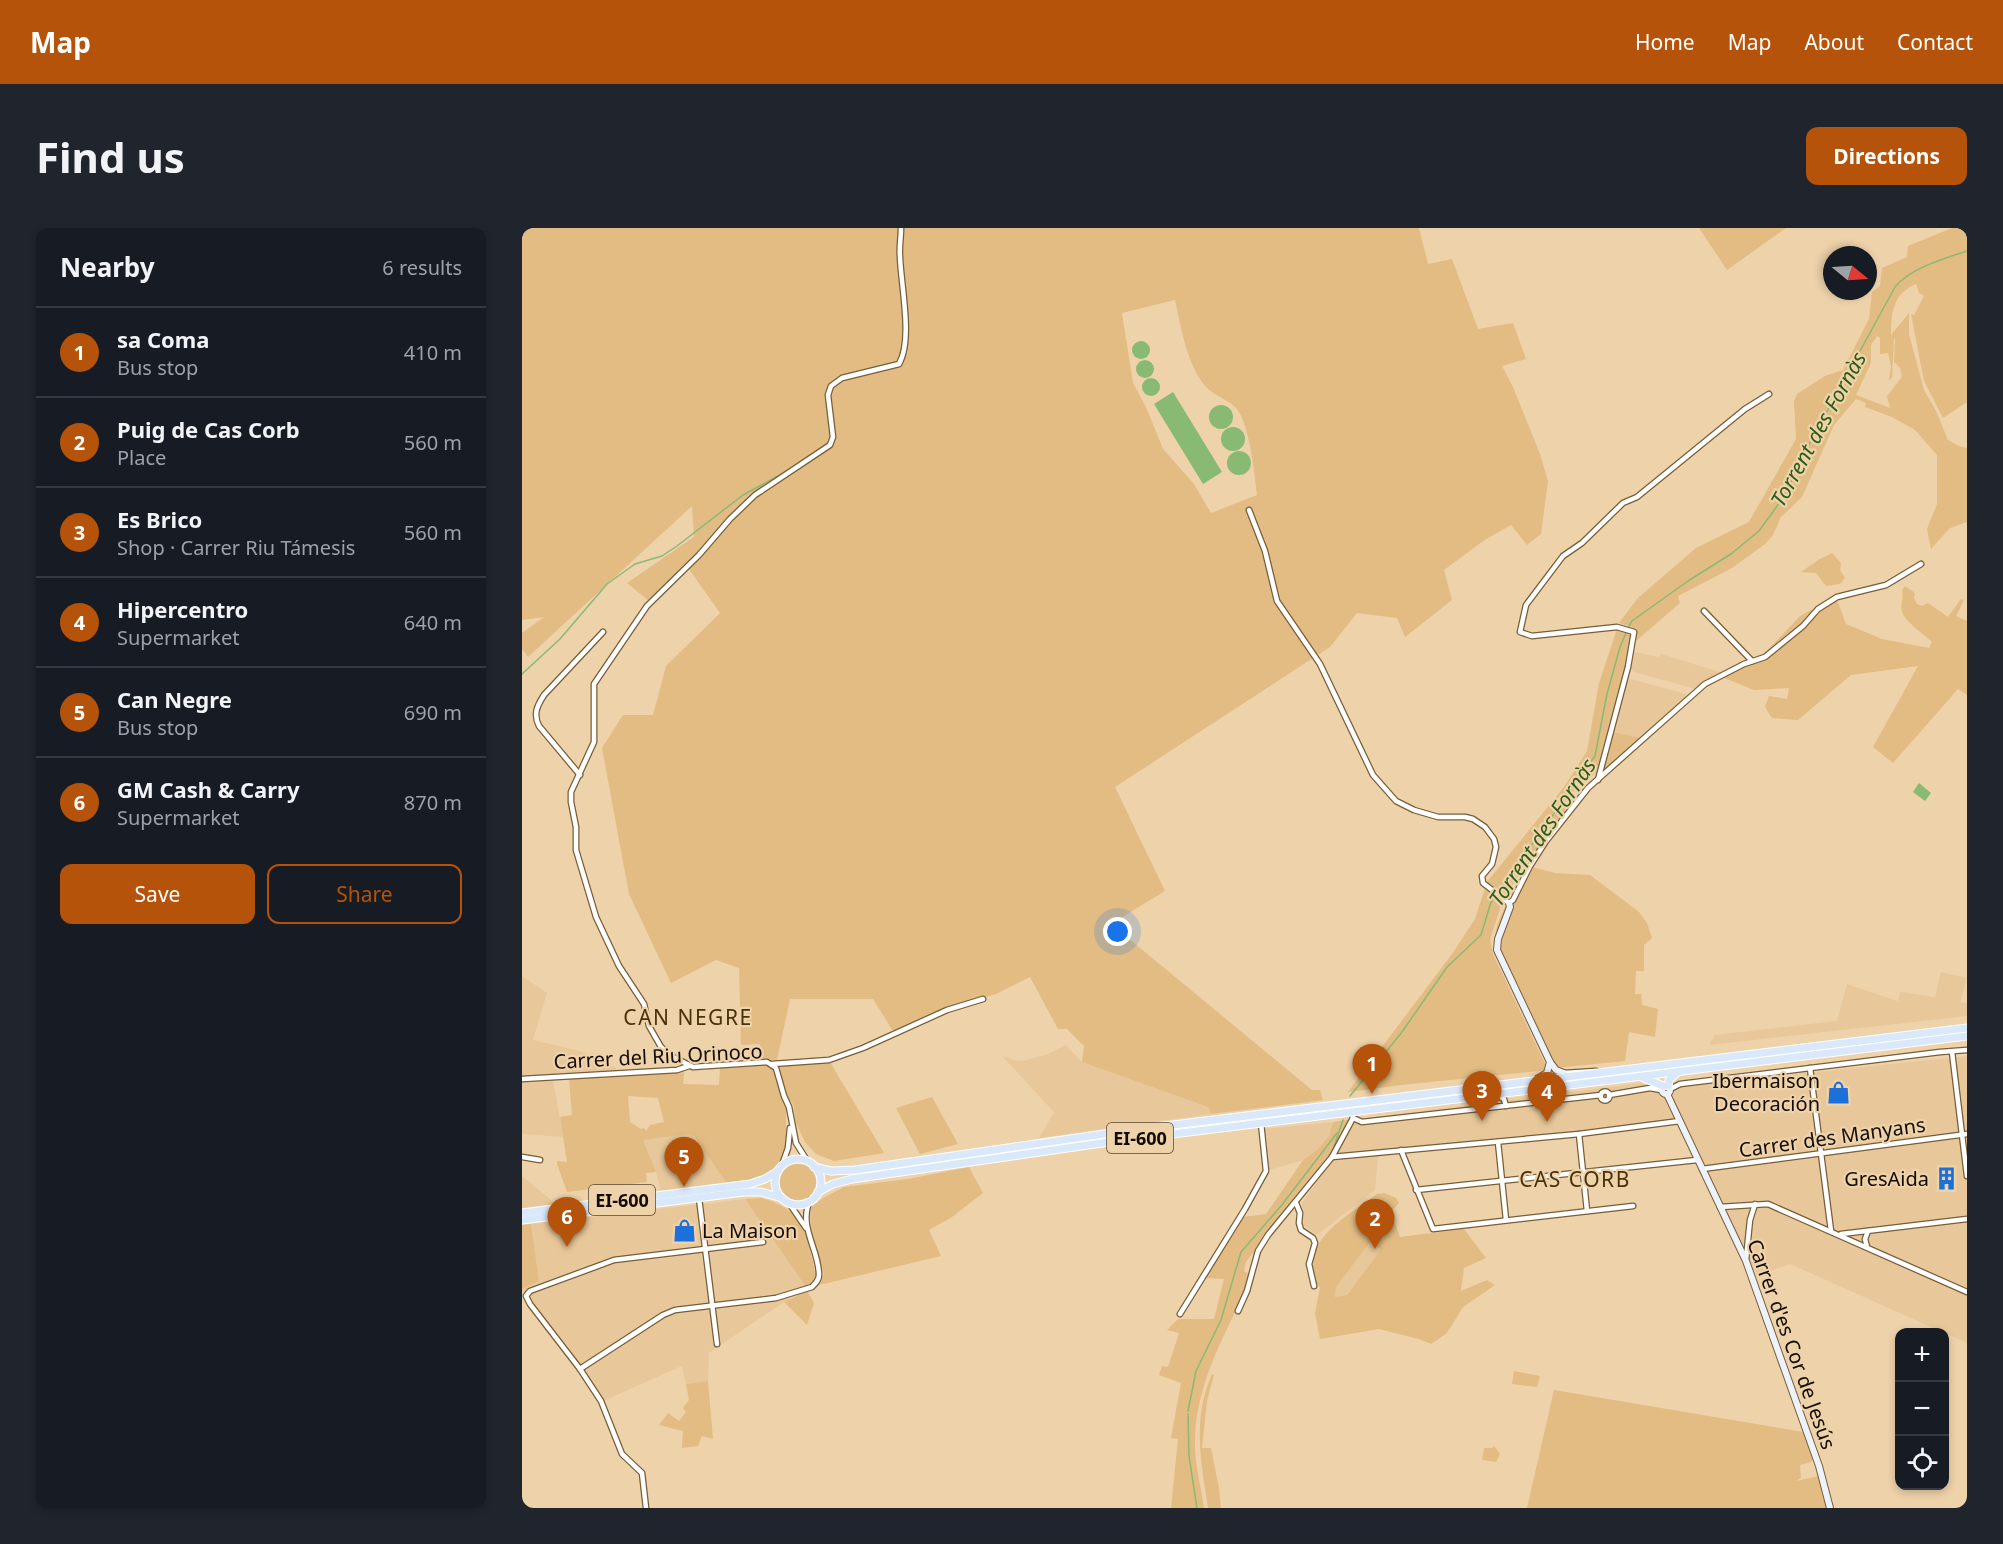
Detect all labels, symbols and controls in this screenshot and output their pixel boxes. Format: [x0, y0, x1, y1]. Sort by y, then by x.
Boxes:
text: Map [30, 23, 91, 61]
text: Home [1635, 28, 1695, 56]
text: Map [1728, 28, 1771, 56]
text: About [1804, 28, 1864, 56]
text: Contact [1897, 28, 1973, 56]
button: Directions [1806, 127, 1967, 185]
text: Find us [36, 128, 185, 185]
north arrow [1823, 246, 1877, 300]
text: Nearby [60, 249, 155, 285]
text: 6 results [382, 254, 462, 281]
text: sa Coma [117, 324, 209, 354]
text: 1 [74, 339, 85, 366]
text: 410 m [404, 339, 462, 366]
water label: Torrent des Fornàs [1764, 347, 1872, 511]
text: Bus stop [117, 354, 198, 381]
text: Puig de Cas Corb [117, 414, 300, 444]
text: 2 [74, 429, 85, 456]
text: 560 m [404, 429, 462, 456]
text: Place [117, 444, 166, 471]
text: Es Brico [117, 504, 202, 534]
text: 3 [74, 519, 85, 546]
text: 560 m [404, 519, 462, 546]
text: Shop · Carrer Riu Támesis [117, 534, 355, 561]
text: Hipercentro [117, 594, 248, 624]
text: 4 [74, 609, 85, 636]
text: 640 m [404, 609, 462, 636]
text: Supermarket [117, 624, 240, 651]
text: Can Negre [117, 684, 232, 714]
text: 5 [74, 699, 85, 726]
text: 690 m [404, 699, 462, 726]
text: Bus stop [117, 714, 198, 741]
water label: Torrent des Fornàs [1482, 753, 1602, 911]
text: GM Cash & Carry [117, 774, 300, 804]
text: 6 [74, 789, 85, 816]
text: 870 m [404, 789, 462, 816]
text: Supermarket [117, 804, 240, 831]
button: Save [60, 864, 255, 924]
button: Share [267, 864, 462, 924]
your location [1103, 917, 1132, 946]
district label: CAN NEGRE [623, 1003, 753, 1031]
street label: Carrer del Riu Orinoco [553, 1037, 763, 1075]
pin: 1 [1352, 1044, 1392, 1094]
place label: Ibermaison Decoración [1712, 1067, 1820, 1117]
pin: 3 [1462, 1072, 1502, 1121]
pin: 4 [1528, 1072, 1566, 1122]
shop icon: Ibermaison Decoración [1825, 1079, 1851, 1105]
street label: Carrer des Manyans [1737, 1111, 1927, 1163]
road number: EI-600 [1107, 1123, 1173, 1153]
pin: 5 [664, 1138, 704, 1187]
district label: CAS CORB [1519, 1165, 1631, 1193]
place label: GresAida [1844, 1165, 1929, 1192]
building icon: GresAida [1934, 1165, 1960, 1191]
road number: EI-600 [589, 1185, 655, 1215]
pin: 6 [548, 1198, 586, 1247]
pin: 2 [1356, 1200, 1394, 1249]
shop icon: La Maison [671, 1217, 697, 1243]
place label: La Maison [702, 1217, 797, 1244]
street label: Carrer d'es Cor de Jesús [1741, 1235, 1843, 1453]
map controls [1895, 1328, 1949, 1490]
button: + [1895, 1328, 1949, 1382]
button: − [1895, 1382, 1949, 1436]
button: locate [1895, 1436, 1949, 1490]

